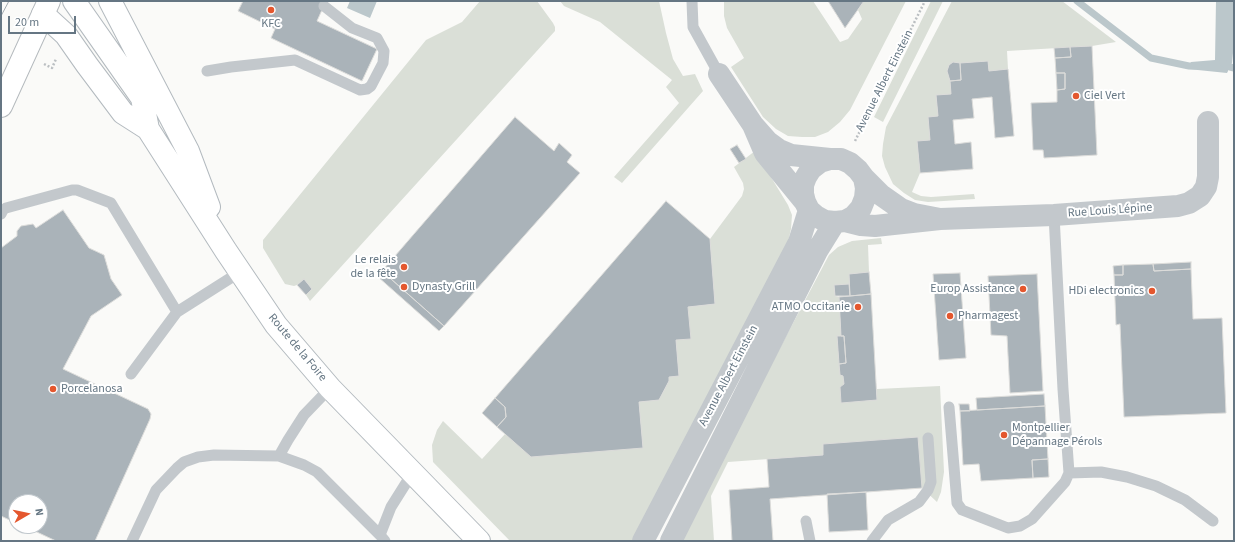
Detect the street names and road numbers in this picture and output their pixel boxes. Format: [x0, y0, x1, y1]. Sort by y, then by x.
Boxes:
street label: Avenue Albert Einstein [853, 28, 917, 134]
street label: Rue Louis Lépine [1067, 201, 1153, 221]
street label: Route de la Foire [265, 311, 329, 385]
street label: Avenue Albert Einstein [696, 323, 762, 429]

